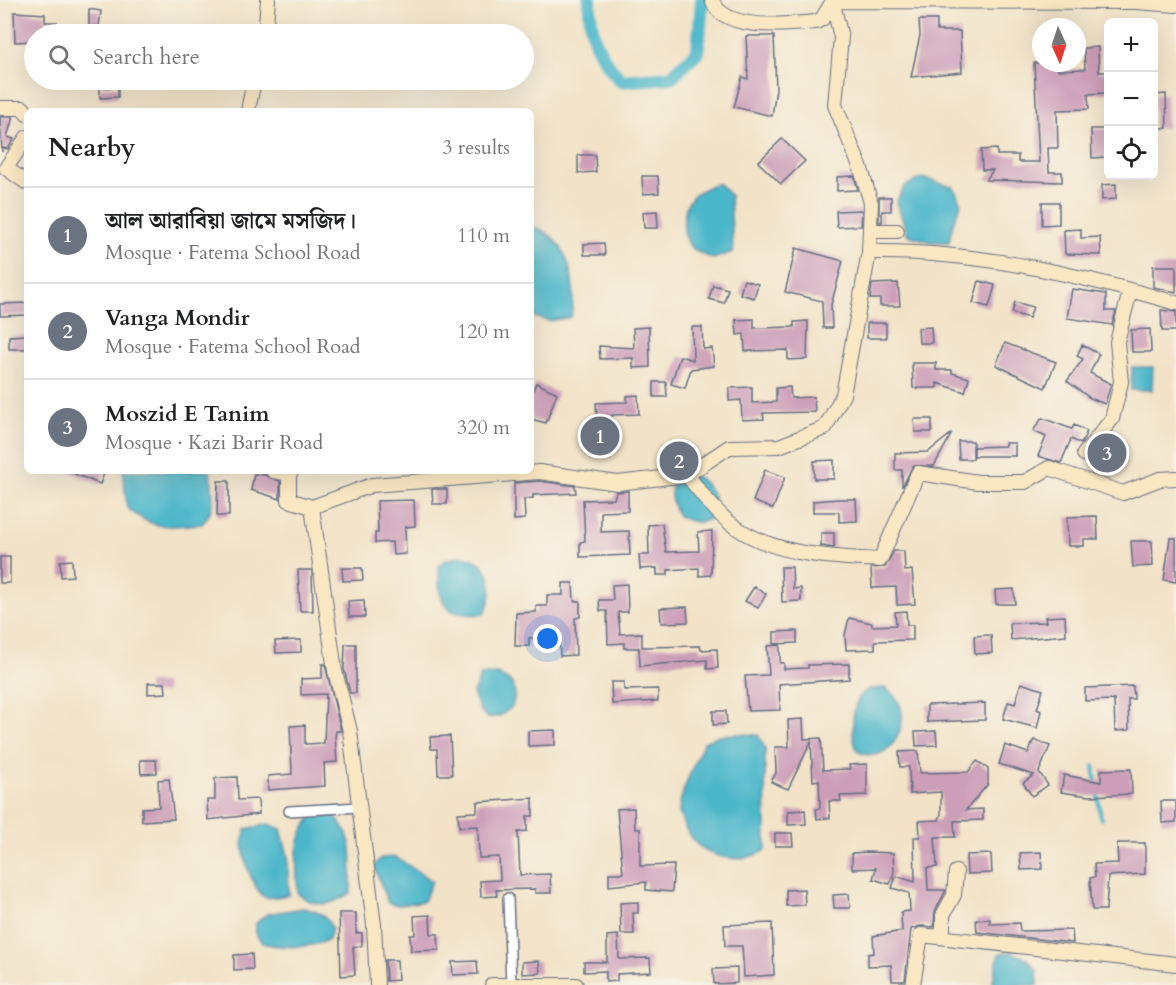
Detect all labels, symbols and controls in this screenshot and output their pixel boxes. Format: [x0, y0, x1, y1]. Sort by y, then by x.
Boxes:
north arrow [1032, 18, 1086, 72]
map controls [1104, 18, 1158, 180]
button: + [1104, 18, 1158, 72]
search box [24, 24, 534, 90]
icon: search [45, 41, 78, 74]
text: Search here [93, 42, 200, 72]
button: − [1104, 72, 1158, 126]
button: locate [1104, 126, 1158, 180]
text: Nearby [48, 130, 136, 165]
text: 3 results [442, 134, 510, 161]
text: আল আরাবিয়া জামে মসজিদ। [105, 206, 356, 236]
text: 1 [62, 222, 73, 249]
text: 110 m [457, 222, 510, 249]
text: Mosque · Fatema School Road [105, 239, 360, 266]
text: Vanga Mondir [105, 303, 250, 333]
text: 2 [62, 318, 73, 345]
text: 120 m [457, 318, 510, 345]
text: Mosque · Fatema School Road [105, 333, 360, 360]
text: Moszid E Tanim [105, 399, 269, 429]
text: 3 [62, 414, 73, 441]
text: 320 m [457, 414, 510, 441]
pin: 1 [580, 414, 620, 458]
text: Mosque · Kazi Barir Road [105, 429, 323, 456]
pin: 3 [1088, 430, 1126, 476]
pin: 2 [660, 438, 698, 484]
your location [533, 624, 562, 653]

